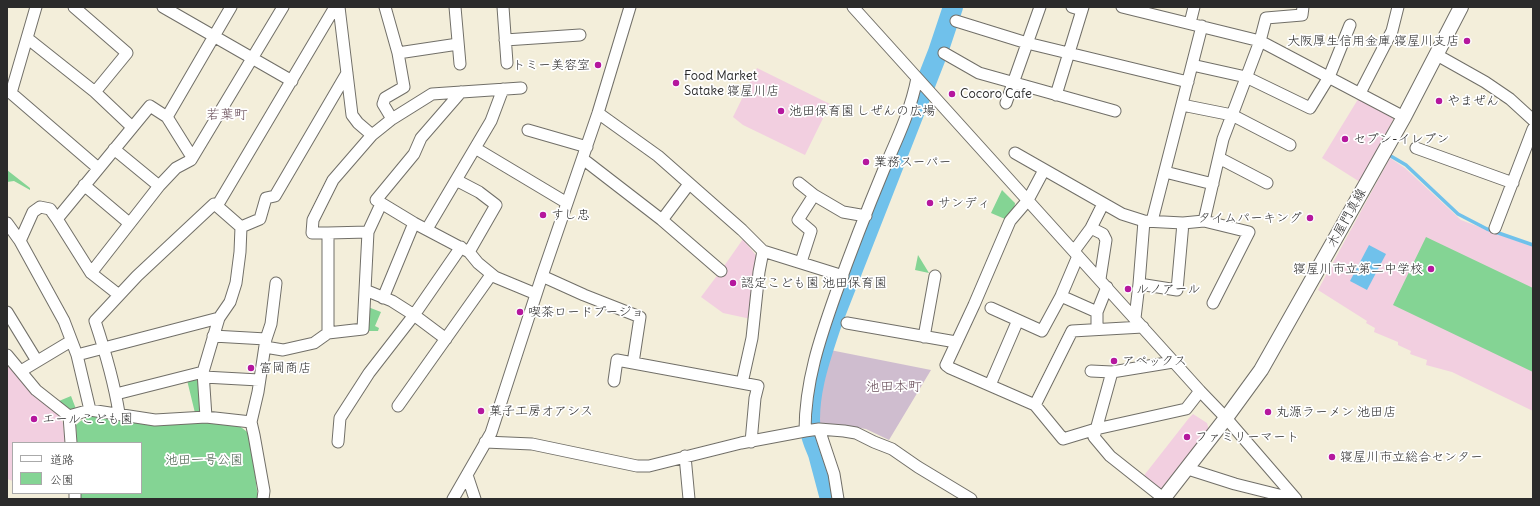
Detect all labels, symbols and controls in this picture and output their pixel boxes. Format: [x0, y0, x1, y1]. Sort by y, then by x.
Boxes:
place label: 大阪厚生信用金庫 寝屋川支店 [1287, 33, 1459, 49]
marker: 大阪厚生信用金庫 寝屋川支店 [1462, 36, 1472, 46]
place label: トミー美容室 [512, 57, 590, 73]
marker: トミー美容室 [593, 60, 603, 70]
place label: Food Market Satake 寝屋川店 [684, 68, 779, 99]
marker: Food Market Satake 寝屋川店 [671, 78, 681, 88]
place label: Cocoro Cafe [960, 86, 1032, 102]
marker: Cocoro Cafe [947, 89, 957, 99]
place label: やまぜん [1447, 93, 1499, 109]
marker: やまぜん [1434, 96, 1444, 106]
place label: 池田保育園 しぜんの広場 [789, 103, 935, 119]
marker: 池田保育園 しぜんの広場 [776, 106, 786, 116]
district label: 若葉町 [206, 107, 248, 123]
place label: セブン-イレブン [1353, 131, 1450, 147]
marker: セブン-イレブン [1340, 134, 1350, 144]
place label: 業務スーパー [874, 154, 951, 170]
marker: 業務スーパー [861, 157, 871, 167]
street label: 木屋門真線 [1324, 186, 1370, 250]
place label: サンディ [938, 195, 990, 211]
marker: サンディ [925, 198, 935, 208]
place label: すし忠 [551, 207, 590, 223]
marker: すし忠 [538, 210, 548, 220]
place label: タイムパーキング [1198, 210, 1302, 226]
marker: タイムパーキング [1305, 213, 1315, 223]
place label: 寝屋川市立第二中学校 [1293, 261, 1423, 277]
marker: 寝屋川市立第二中学校 [1426, 264, 1436, 274]
place label: 認定こども園 池田保育園 [741, 275, 887, 291]
marker: 認定こども園 池田保育園 [728, 278, 738, 288]
place label: ルノアール [1136, 281, 1200, 297]
marker: ルノアール [1123, 284, 1133, 294]
place label: 喫茶ロードプージョ [528, 304, 644, 320]
marker: 喫茶ロードプージョ [515, 307, 525, 317]
place label: アペックス [1122, 353, 1187, 369]
marker: アペックス [1109, 356, 1119, 366]
place label: 富岡商店 [259, 360, 311, 376]
marker: 富岡商店 [246, 363, 256, 373]
district label: 池田本町 [866, 379, 922, 395]
place label: 菓子工房オアシス [489, 403, 593, 419]
place label: 丸源ラーメン 池田店 [1276, 404, 1396, 420]
marker: 菓子工房オアシス [476, 406, 486, 416]
marker: 丸源ラーメン 池田店 [1263, 407, 1273, 417]
place label: エールこども園 [42, 411, 133, 427]
marker: エールこども園 [29, 414, 39, 424]
place label: ファミリーマート [1195, 429, 1299, 445]
marker: ファミリーマート [1182, 432, 1192, 442]
legend [12, 442, 142, 494]
place label: 寝屋川市立総合センター [1340, 449, 1483, 465]
text: 道路 [50, 452, 74, 467]
park label: 池田一号公園 [165, 452, 243, 468]
marker: 寝屋川市立総合センター [1327, 452, 1337, 462]
text: 公園 [50, 472, 74, 487]

